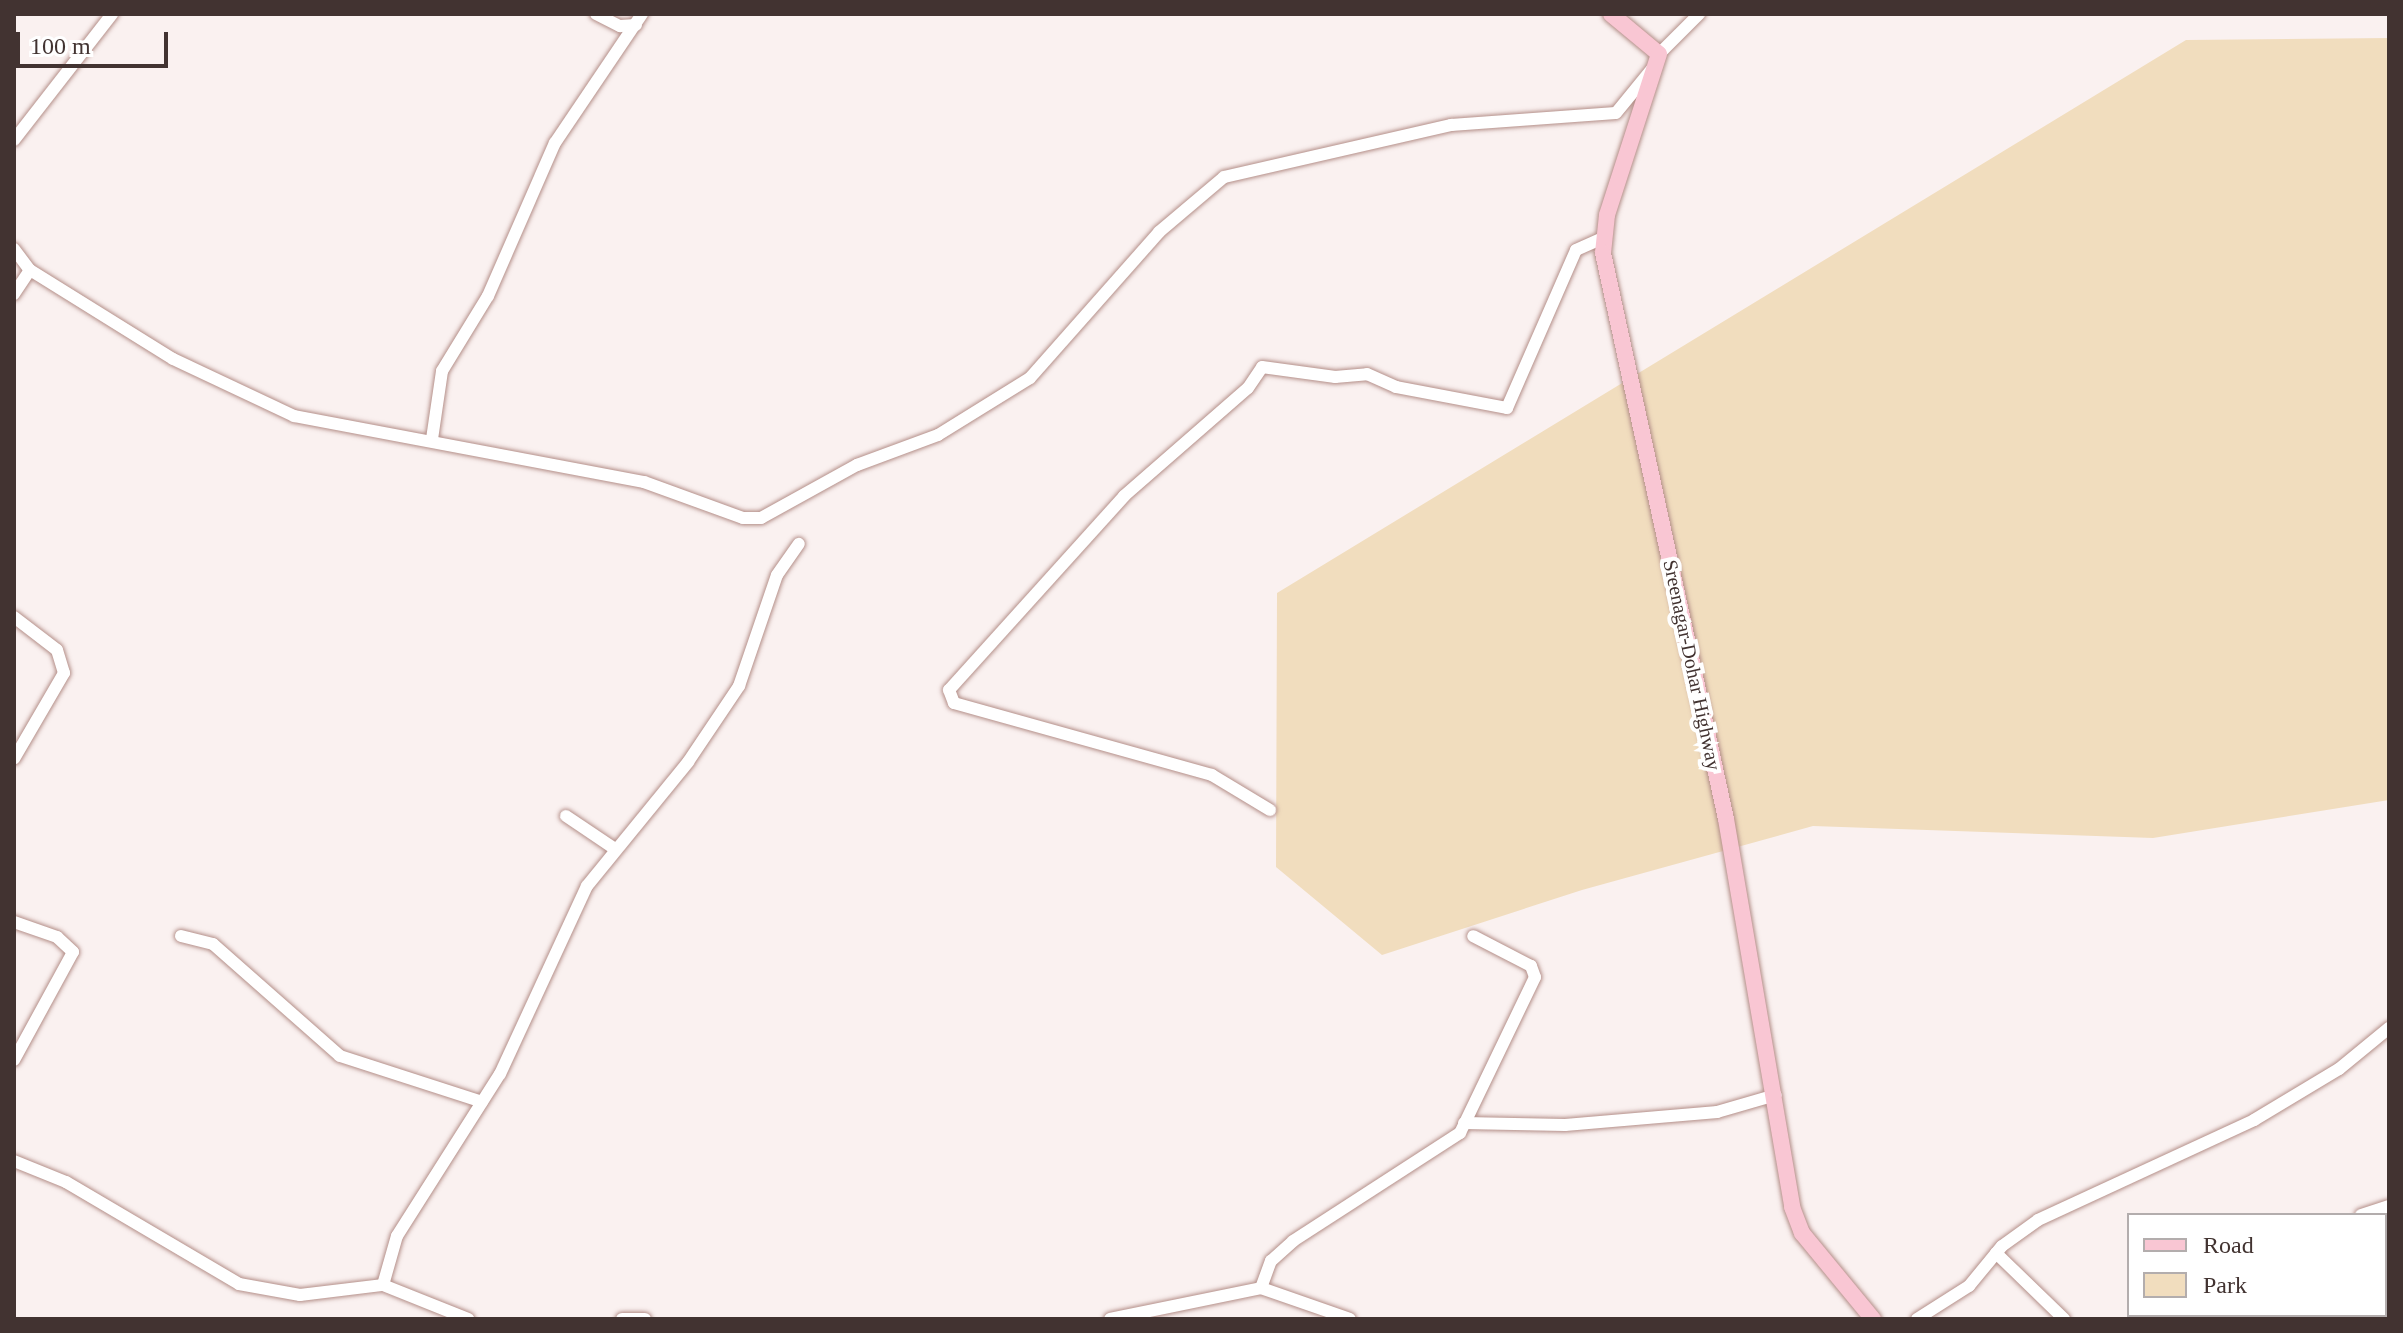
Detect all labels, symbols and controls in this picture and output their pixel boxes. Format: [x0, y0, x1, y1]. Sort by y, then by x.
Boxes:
scale bar [20, 16, 172, 66]
text: 100 m [30, 33, 91, 59]
street label: Sreenagar-Dohar Highway [1658, 558, 1726, 772]
legend [2127, 1213, 2387, 1317]
text: Road [2203, 1232, 2254, 1258]
text: Park [2203, 1272, 2247, 1298]

